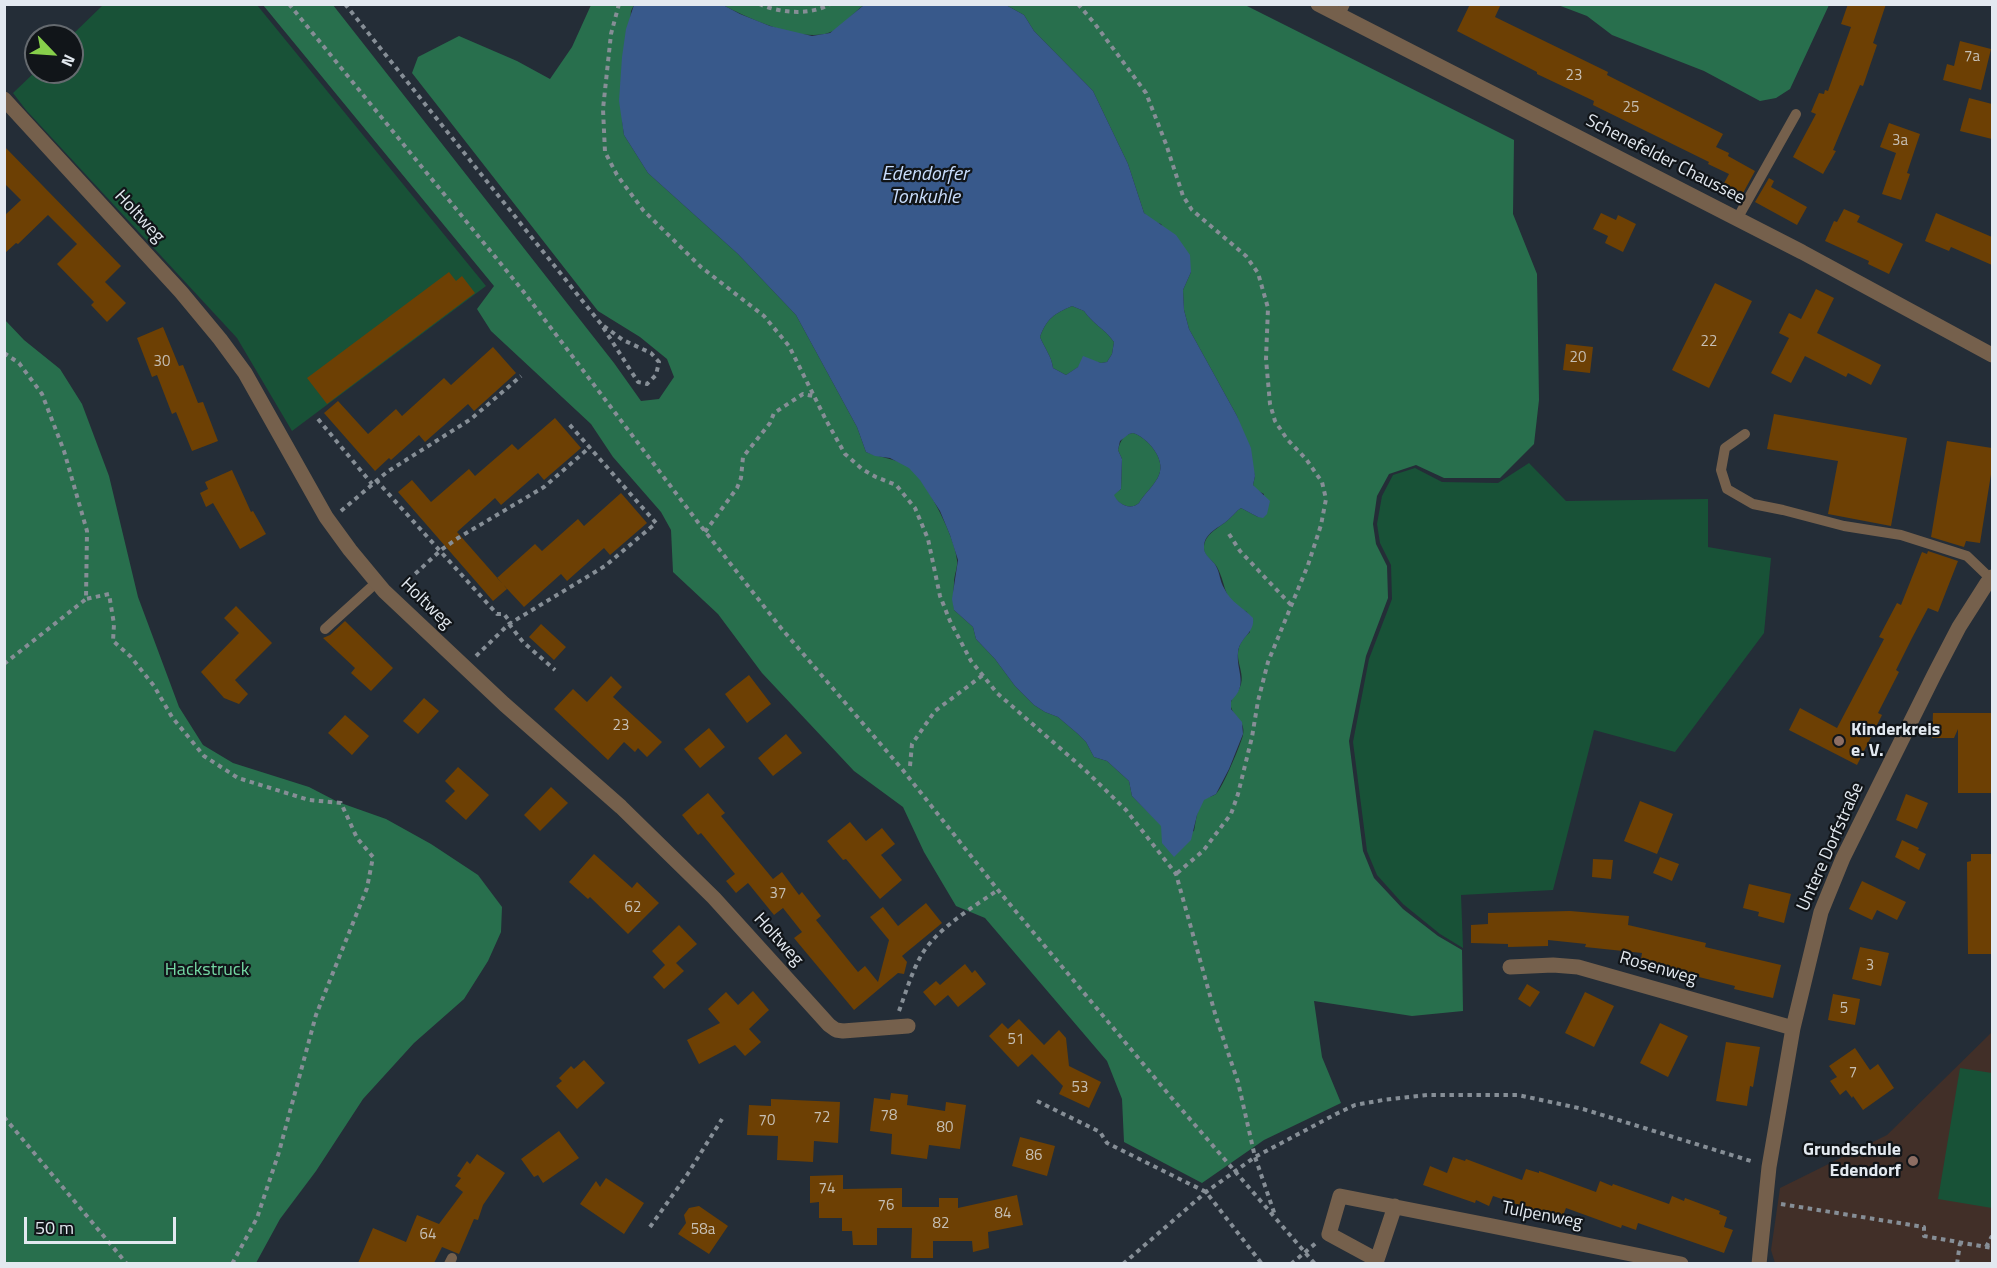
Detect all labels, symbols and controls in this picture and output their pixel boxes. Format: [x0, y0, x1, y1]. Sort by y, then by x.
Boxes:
north arrow [24, 24, 84, 84]
house number: 7a [1964, 48, 1980, 66]
text: N [55, 51, 82, 71]
house number: 23 [1566, 67, 1582, 85]
house number: 25 [1623, 99, 1639, 117]
street label: Schenefelder Chaussee [1582, 110, 1748, 210]
house number: 3a [1892, 132, 1908, 150]
water label: Edendorfer Tonkuhle [882, 163, 968, 210]
street label: Holtweg [109, 186, 169, 248]
house number: 22 [1701, 333, 1717, 351]
house number: 20 [1570, 349, 1586, 367]
house number: 30 [154, 353, 170, 371]
street label: Holtweg [395, 574, 457, 634]
house number: 23 [613, 717, 629, 735]
place label: Kinderkreis e. V. [1851, 720, 1940, 762]
marker: Kinderkreis e. V. [1832, 734, 1846, 748]
street label: Untere Dorfstraße [1793, 779, 1869, 915]
house number: 37 [770, 885, 786, 903]
house number: 62 [625, 899, 641, 917]
street label: Holtweg [749, 909, 807, 971]
street label: Rosenweg [1617, 948, 1699, 990]
house number: 3 [1866, 957, 1874, 975]
park label: Hackstruck [165, 960, 249, 982]
house number: 5 [1840, 1000, 1848, 1018]
house number: 51 [1008, 1031, 1024, 1049]
house number: 7 [1849, 1064, 1857, 1082]
house number: 53 [1072, 1079, 1088, 1097]
house number: 78 [881, 1107, 897, 1125]
house number: 72 [814, 1109, 830, 1127]
house number: 70 [759, 1112, 775, 1130]
house number: 80 [937, 1119, 953, 1137]
place label: Grundschule Edendorf [1803, 1140, 1901, 1182]
house number: 86 [1026, 1147, 1042, 1165]
marker: Grundschule Edendorf [1906, 1154, 1920, 1168]
house number: 74 [819, 1180, 835, 1198]
house number: 76 [878, 1197, 894, 1215]
street label: Tulpenweg [1500, 1198, 1584, 1234]
scale bar [27, 1205, 178, 1243]
house number: 84 [995, 1205, 1011, 1223]
text: 50 m [35, 1214, 74, 1241]
house number: 82 [933, 1215, 949, 1233]
house number: 58a [691, 1221, 715, 1239]
house number: 64 [420, 1226, 436, 1244]

